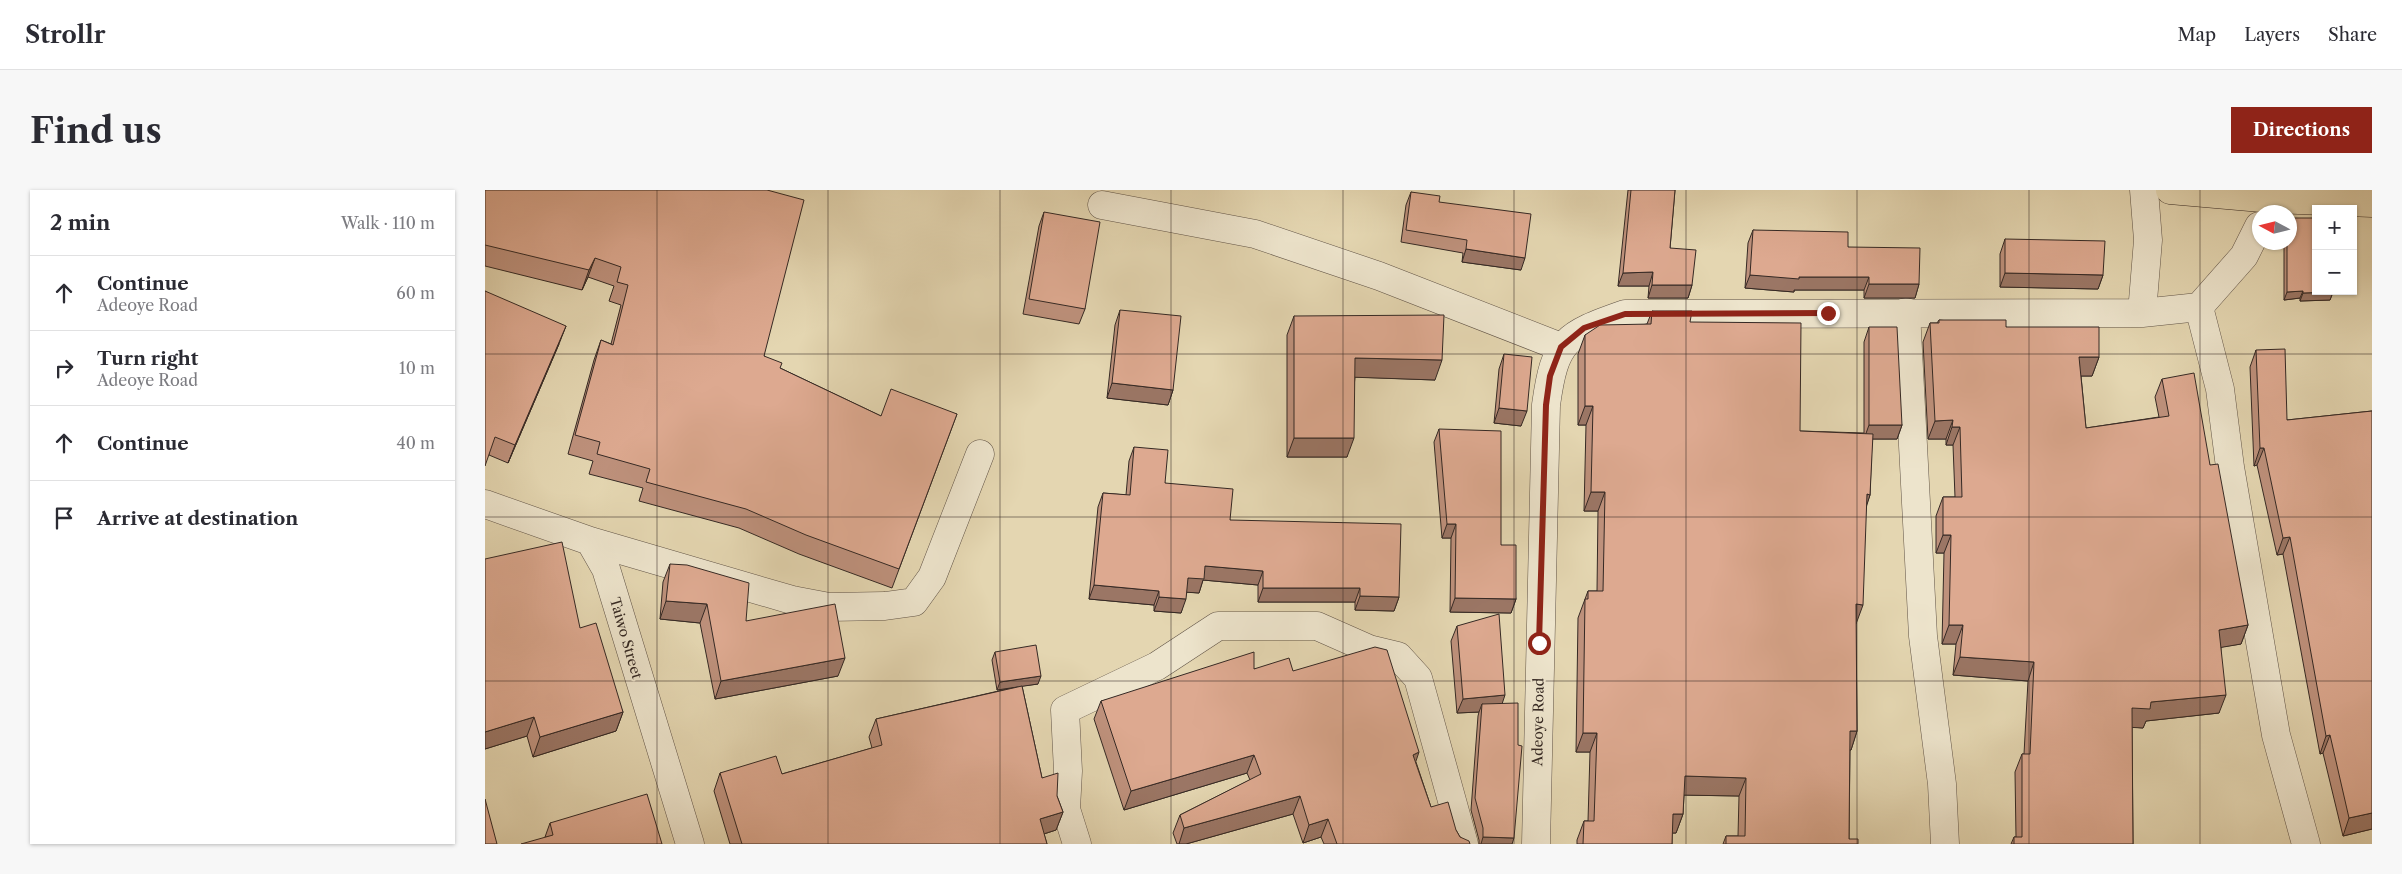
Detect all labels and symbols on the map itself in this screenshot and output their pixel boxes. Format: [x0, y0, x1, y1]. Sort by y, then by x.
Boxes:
north arrow [2252, 205, 2297, 250]
route end [1817, 302, 1840, 325]
street label: Taiwo Street [606, 595, 646, 681]
route start [1528, 632, 1551, 655]
street label: Adeoye Road [1528, 677, 1548, 767]

